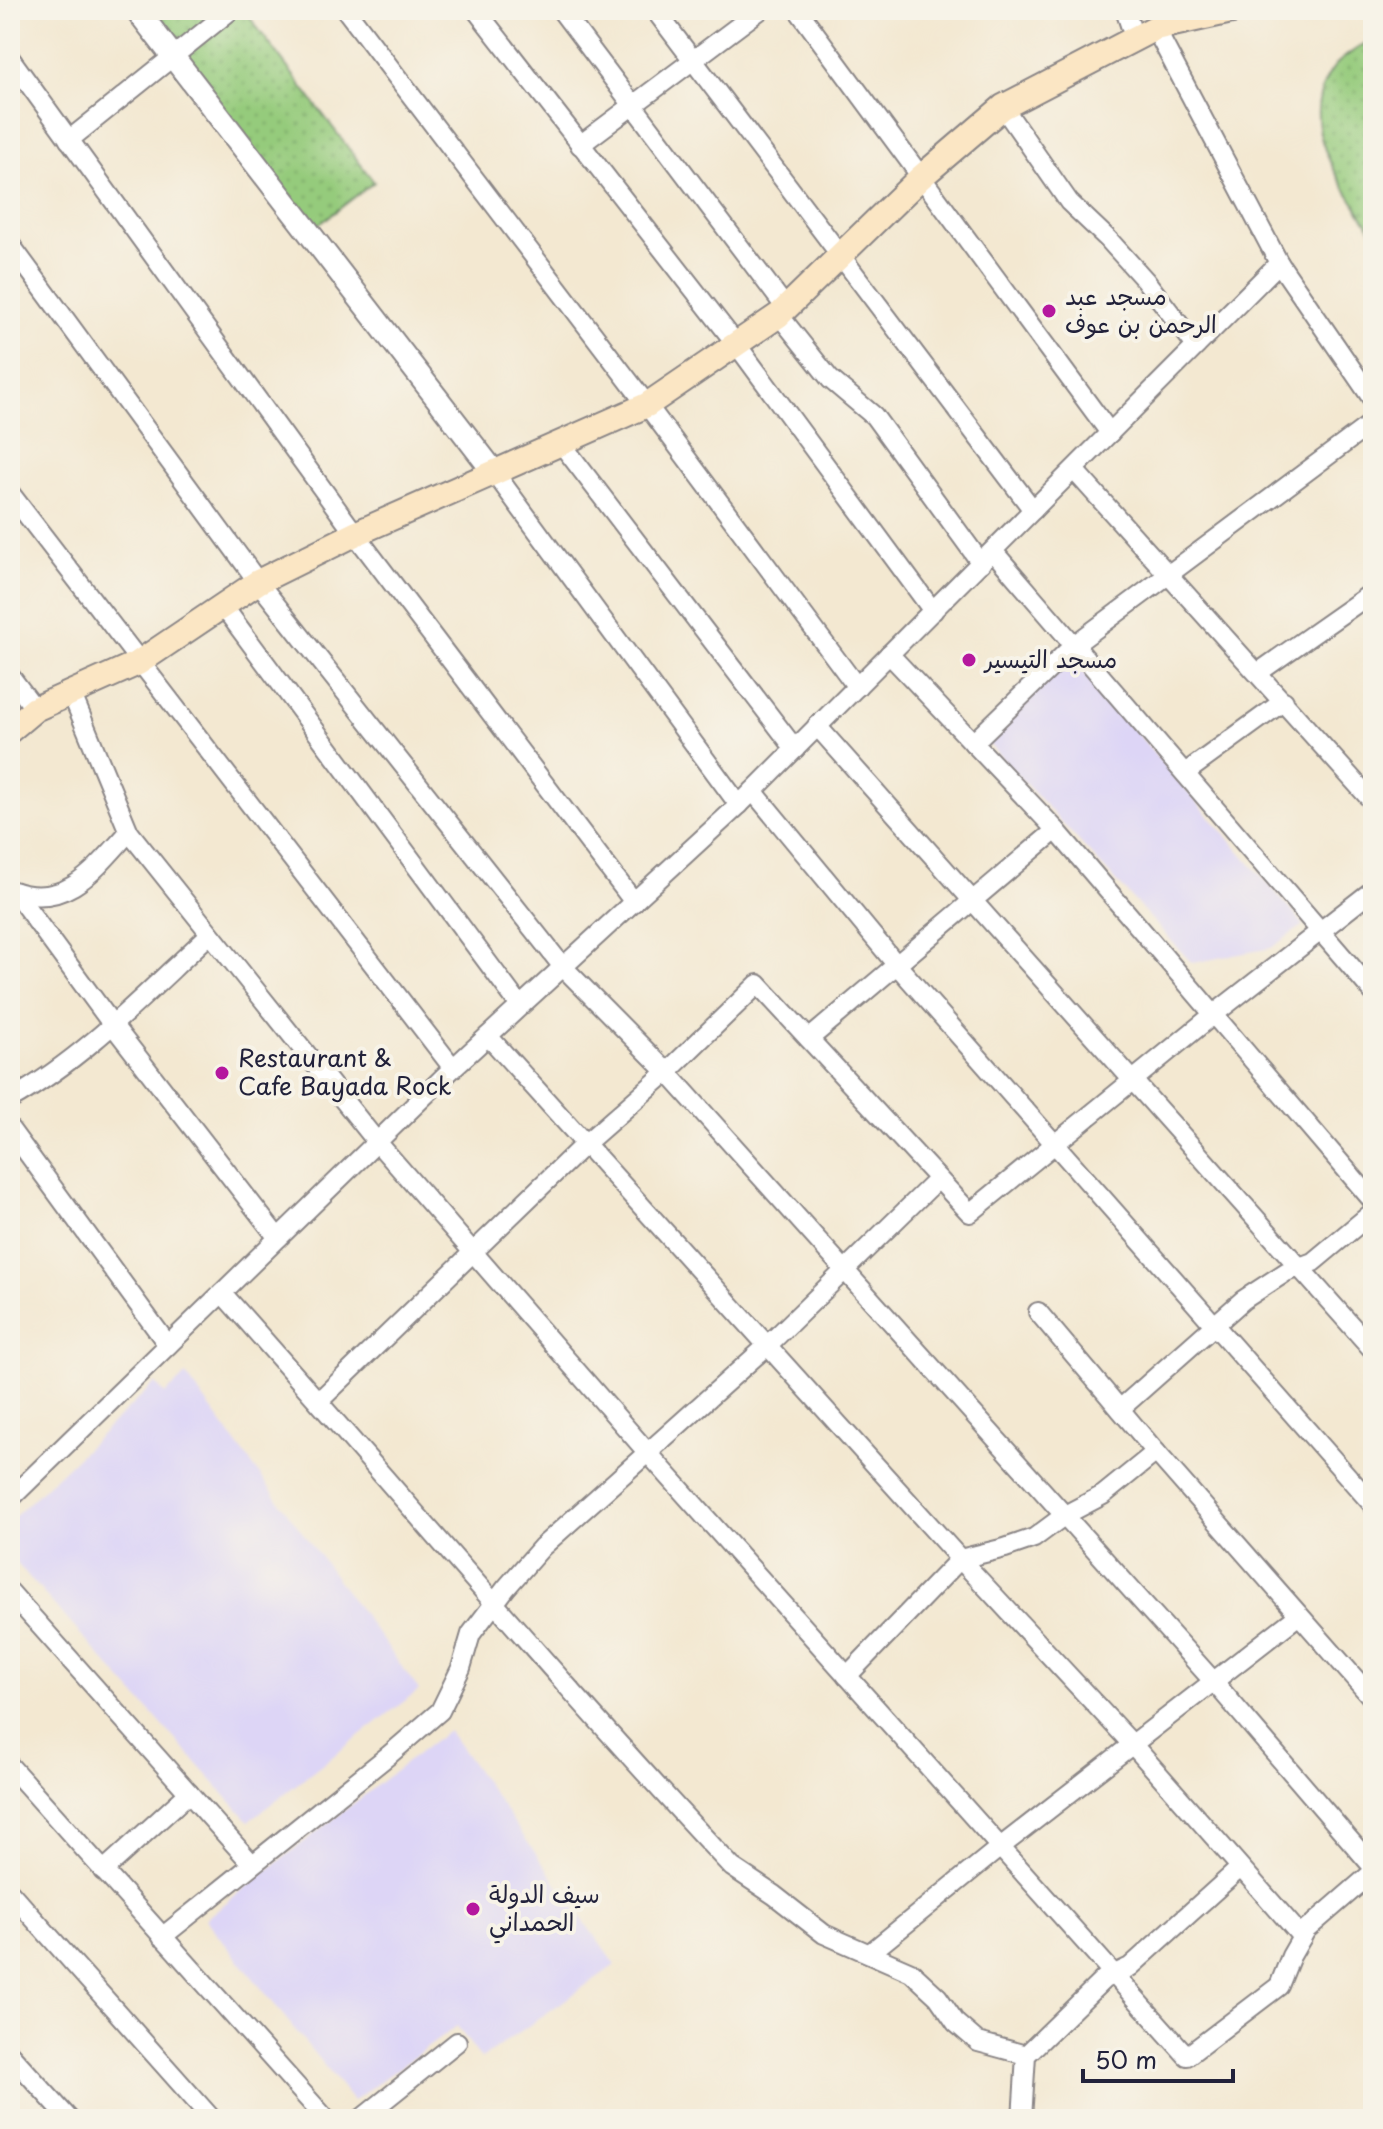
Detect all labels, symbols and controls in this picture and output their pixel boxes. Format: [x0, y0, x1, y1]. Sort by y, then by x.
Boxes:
place label: مسجد عبد الرحمن بن عوف [1065, 277, 1217, 341]
marker: مسجد عبد الرحمن بن عوف [1040, 302, 1058, 320]
place label: مسجد التيسير [983, 640, 1117, 676]
marker: مسجد التيسير [960, 651, 978, 669]
place label: Restaurant & Cafe Bayada Rock [238, 1039, 452, 1103]
marker: Restaurant & Cafe Bayada Rock [213, 1064, 231, 1082]
place label: سيف الدولة الحمداني [489, 1875, 600, 1944]
marker: سيف الدولة الحمداني [464, 1900, 482, 1918]
scale bar [1083, 2033, 1233, 2083]
text: 50 m [1095, 2041, 1157, 2077]

